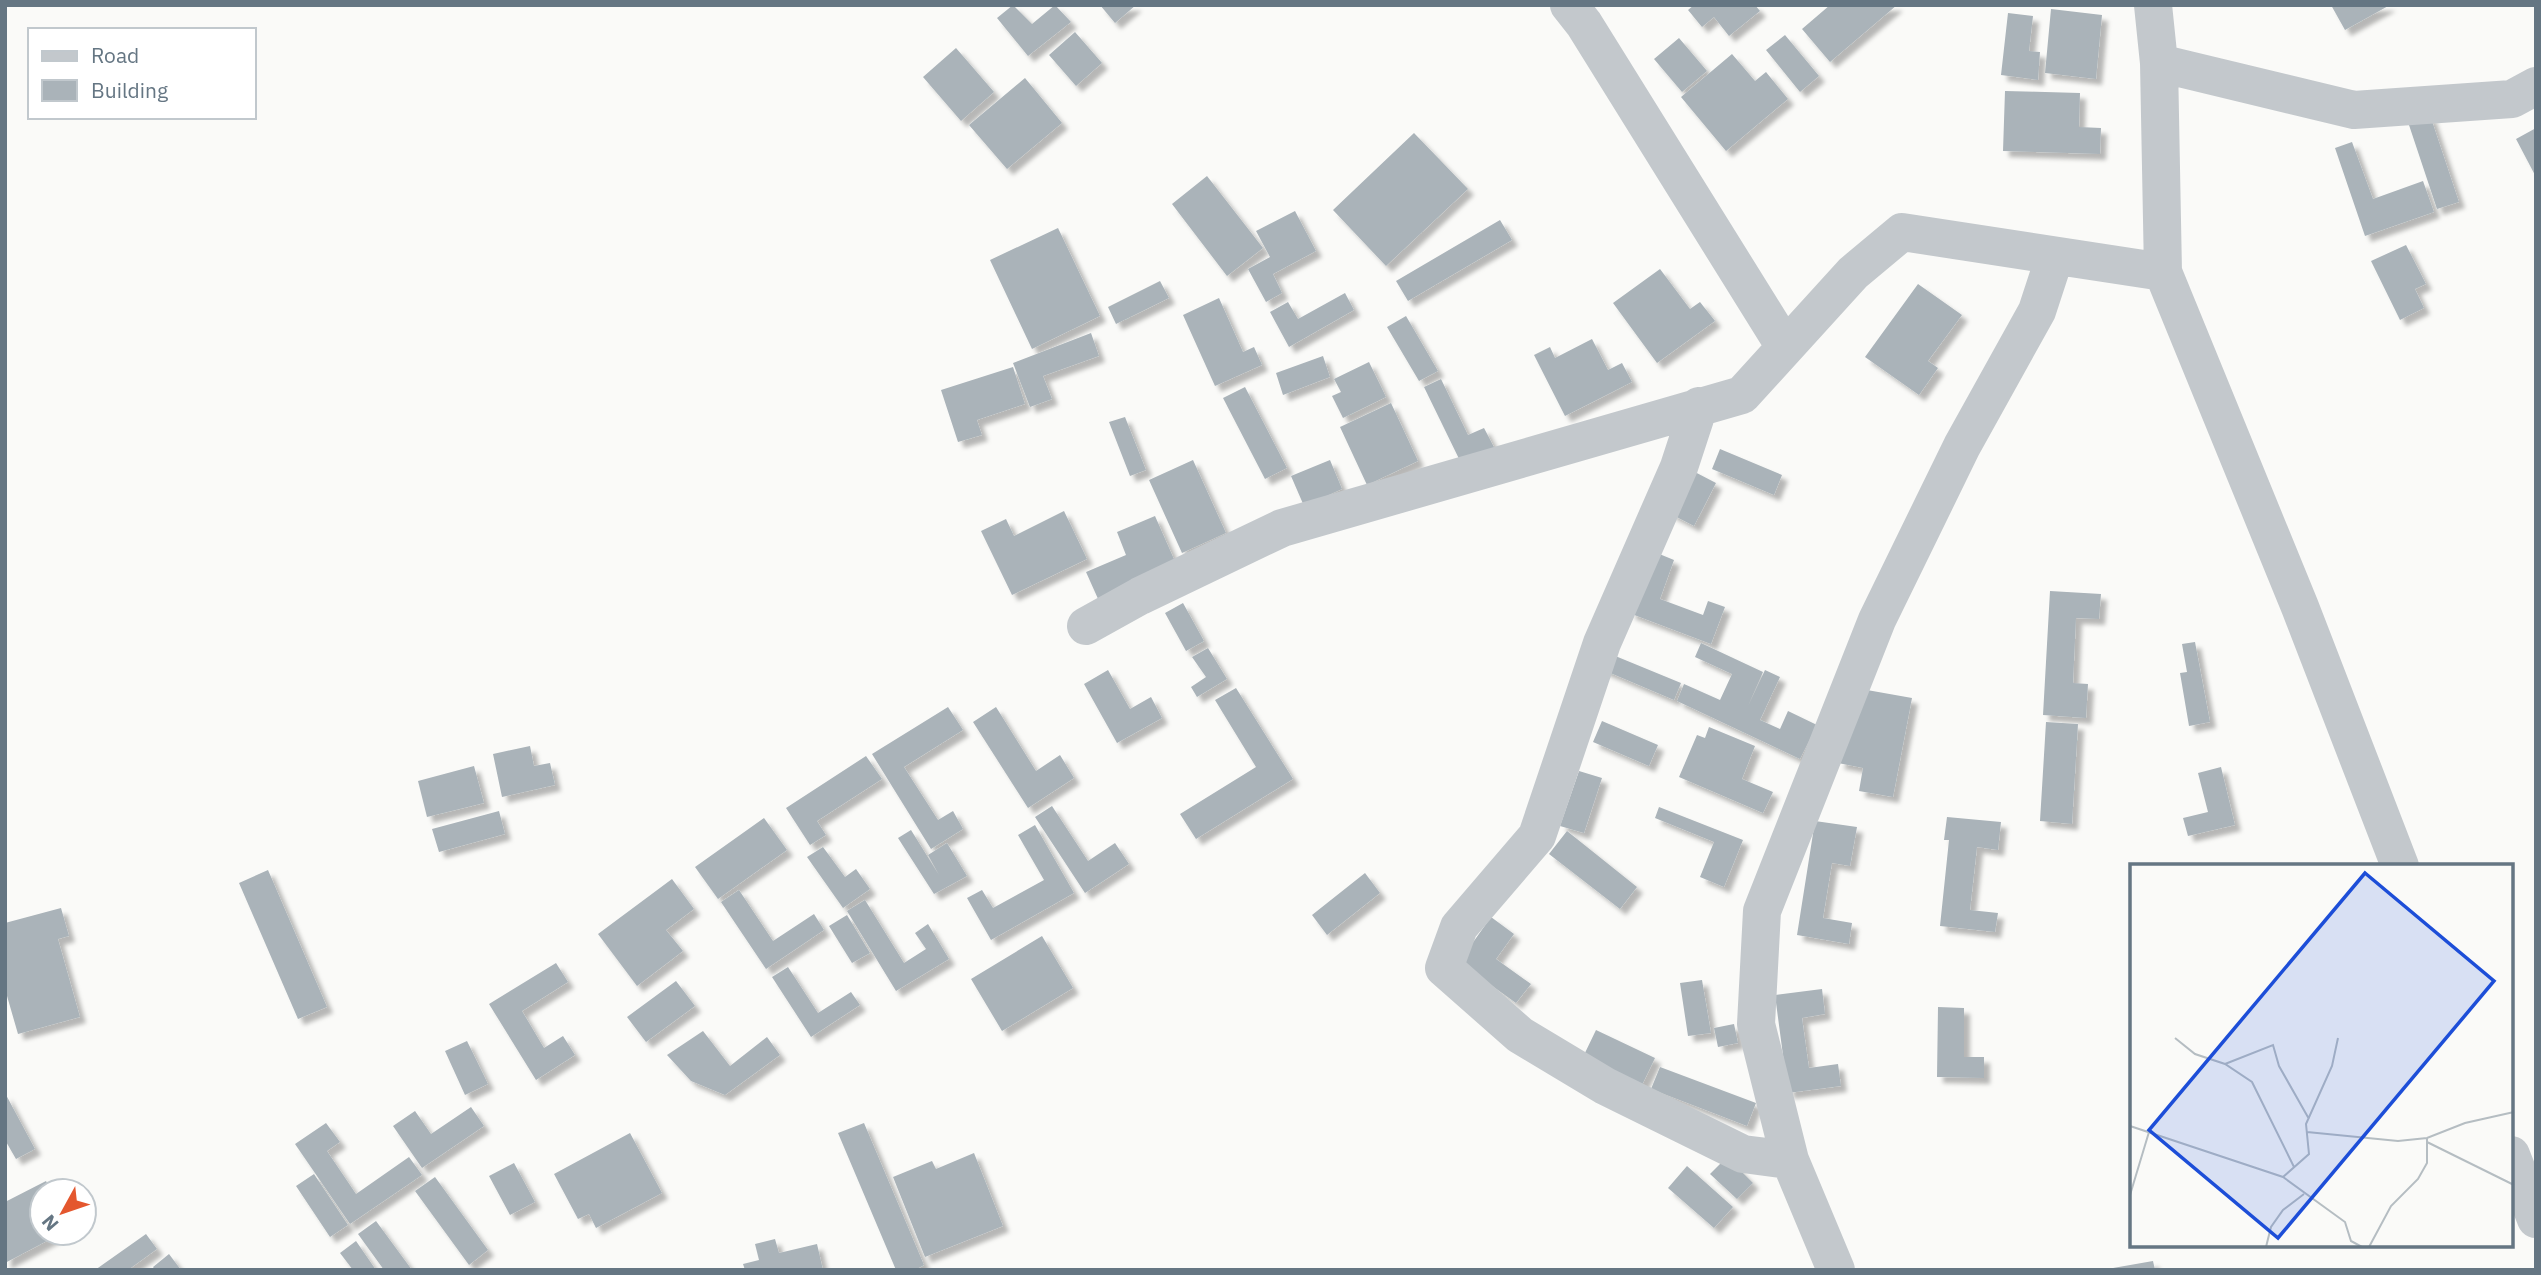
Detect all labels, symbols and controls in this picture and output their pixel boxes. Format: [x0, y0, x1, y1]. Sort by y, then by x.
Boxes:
legend [28, 28, 256, 119]
text: Road [91, 41, 139, 69]
text: Building [91, 76, 168, 104]
inset map [2130, 864, 2513, 1247]
north arrow [28, 1177, 98, 1247]
text: N [36, 1210, 64, 1236]

